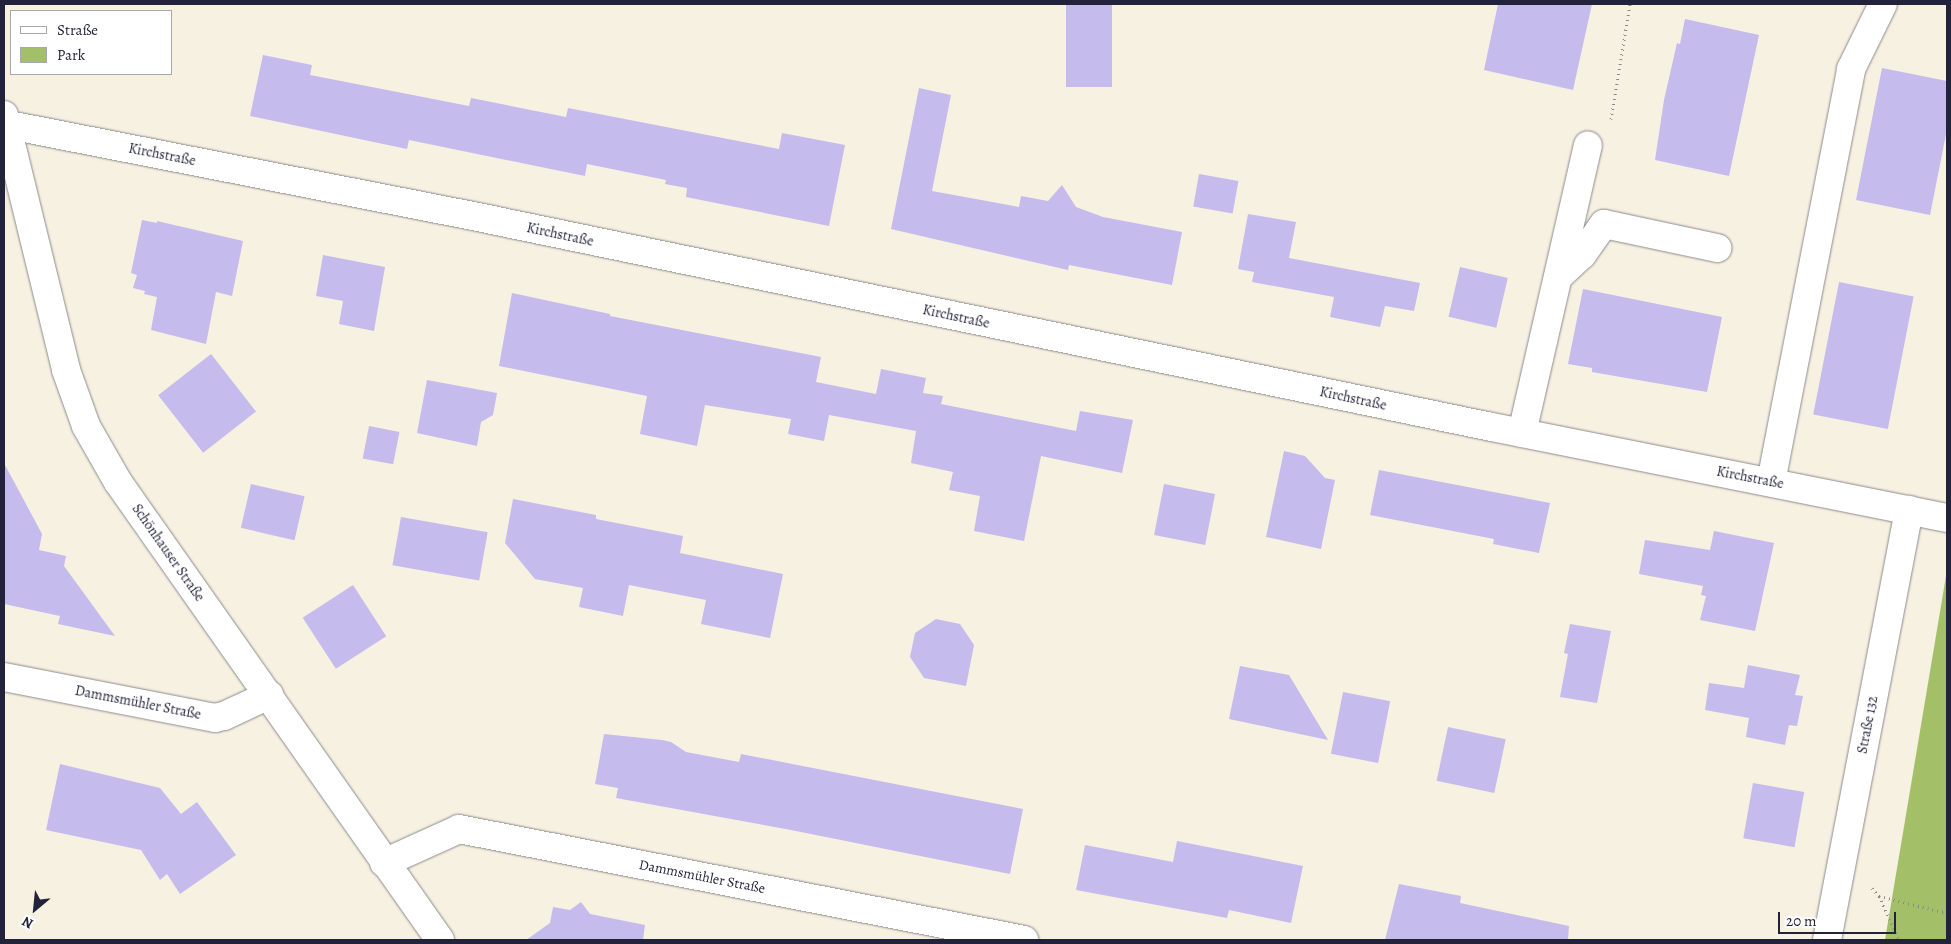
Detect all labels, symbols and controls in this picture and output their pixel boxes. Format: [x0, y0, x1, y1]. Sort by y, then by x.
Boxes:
legend [10, 10, 172, 75]
text: Straße [57, 20, 98, 40]
text: Park [57, 45, 85, 65]
street label: Kirchstraße [127, 140, 197, 170]
street label: Kirchstraße [525, 220, 595, 250]
street label: Kirchstraße [921, 302, 991, 332]
street label: Kirchstraße [1318, 384, 1388, 414]
street label: Kirchstraße [1715, 463, 1785, 493]
street label: Schönhauser Straße [128, 501, 208, 605]
street label: Dammsmühler Straße [74, 683, 202, 723]
street label: Straße 132 [1854, 695, 1882, 755]
street label: Dammsmühler Straße [638, 857, 766, 897]
north arrow [10, 884, 60, 934]
scale bar [1781, 902, 1898, 934]
text: 20 m [1786, 911, 1817, 931]
text: N [19, 912, 37, 933]

